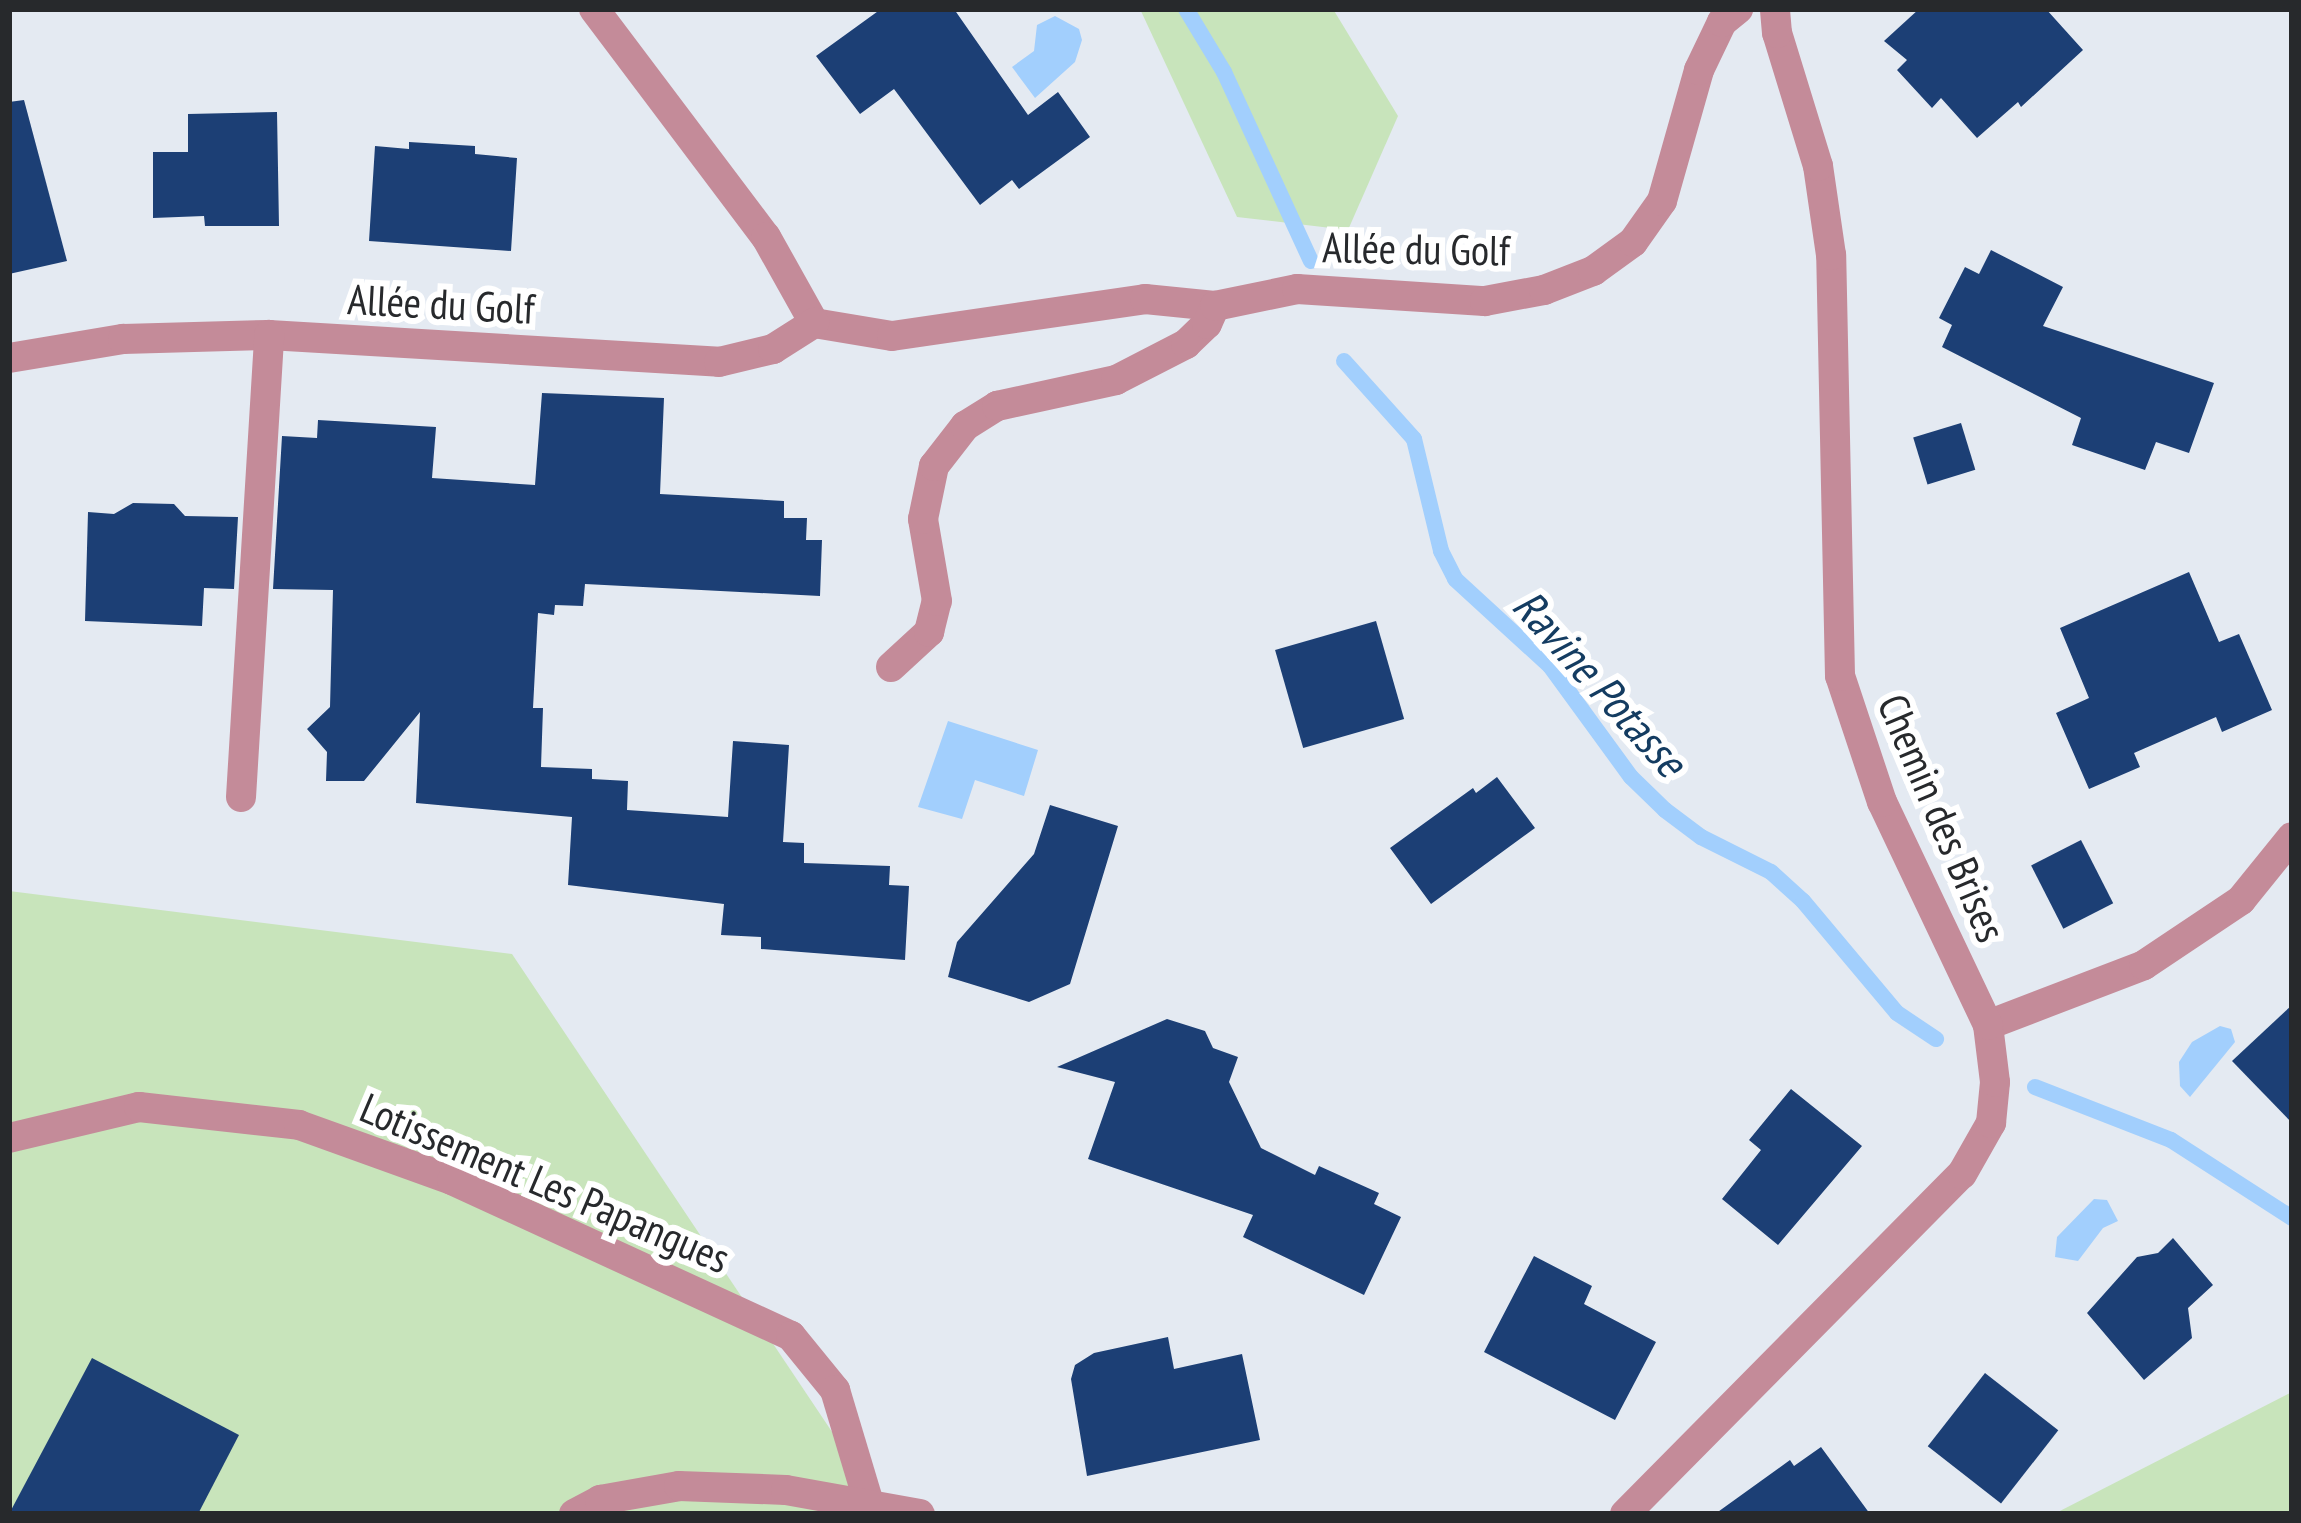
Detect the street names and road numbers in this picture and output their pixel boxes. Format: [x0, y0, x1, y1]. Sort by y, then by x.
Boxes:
street label: Allée du Golf [1322, 222, 1510, 276]
street label: Allée du Golf [346, 274, 536, 334]
street label: Chemin des Brises [1867, 687, 2017, 949]
street label: Lotissement Les Papangues [353, 1082, 737, 1284]

